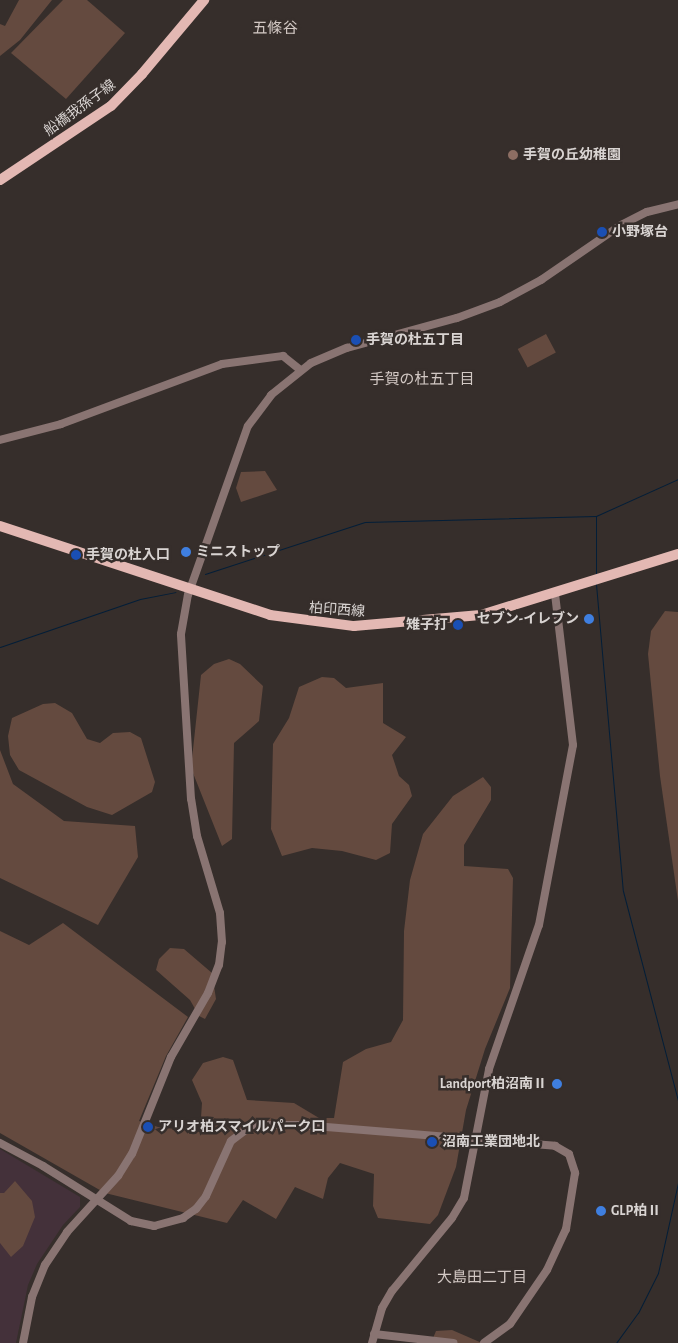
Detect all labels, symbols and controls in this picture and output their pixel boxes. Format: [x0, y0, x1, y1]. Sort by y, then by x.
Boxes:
district label: 五條谷 [253, 20, 297, 38]
street label: 船橋我孫子線 [41, 77, 119, 139]
place label: 手賀の丘幼稚園 [523, 147, 621, 163]
marker: 手賀の丘幼稚園 [507, 149, 519, 161]
place label: 小野塚台 [612, 224, 668, 240]
marker: 小野塚台 [596, 226, 608, 238]
place label: 手賀の杜五丁目 [366, 332, 464, 348]
marker: 手賀の杜五丁目 [350, 334, 362, 346]
district label: 手賀の杜五丁目 [370, 371, 474, 389]
place label: ミニストップ [196, 544, 280, 560]
marker: ミニストップ [180, 546, 192, 558]
place label: 手賀の杜入口 [86, 547, 170, 563]
marker: 手賀の杜入口 [70, 549, 82, 561]
street label: 柏印西線 [308, 600, 366, 620]
place label: セブン-イレブン [477, 611, 579, 627]
marker: セブン-イレブン [583, 613, 595, 625]
place label: 雉子打 [406, 617, 448, 633]
marker: 雉子打 [452, 619, 464, 631]
place label: Landport柏沼南Ⅱ [440, 1076, 547, 1092]
marker: Landport柏沼南Ⅱ [551, 1078, 563, 1090]
place label: アリオ柏スマイルパーク口 [158, 1119, 326, 1135]
marker: アリオ柏スマイルパーク口 [142, 1121, 154, 1133]
place label: 沼南工業団地北 [442, 1134, 540, 1150]
marker: 沼南工業団地北 [426, 1136, 438, 1148]
place label: GLP柏Ⅱ [611, 1203, 661, 1219]
marker: GLP柏Ⅱ [595, 1205, 607, 1217]
district label: 大島田二丁目 [437, 1269, 527, 1287]

